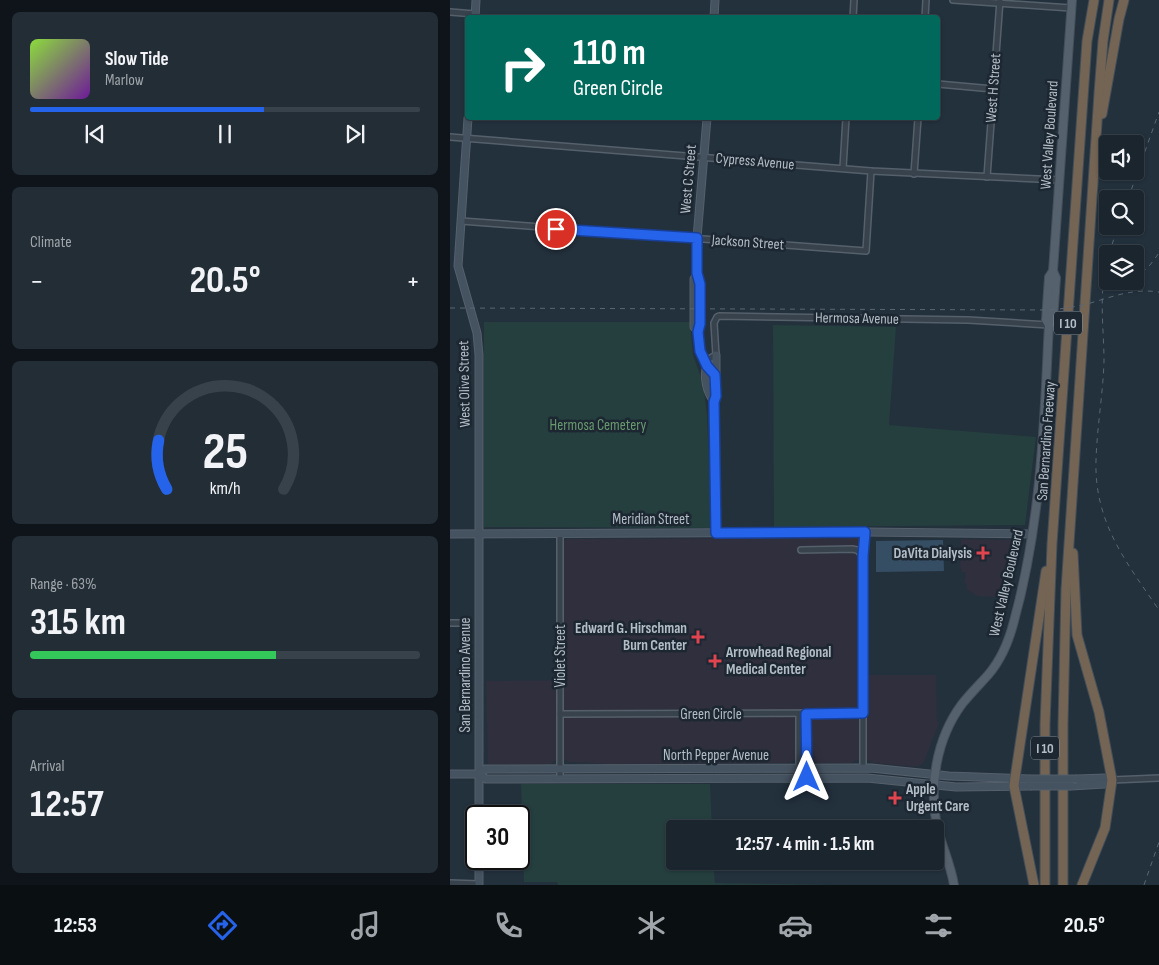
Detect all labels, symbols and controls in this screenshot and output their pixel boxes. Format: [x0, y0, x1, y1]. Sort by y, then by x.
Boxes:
text: 110 m [573, 32, 646, 75]
icon: right [490, 35, 555, 100]
text: Slow Tide [105, 48, 169, 71]
street label: West H Street [982, 52, 1005, 123]
text: Marlow [105, 71, 144, 90]
text: Green Circle [573, 75, 663, 102]
street label: West Valley Boulevard [1036, 80, 1063, 190]
icon: previous [81, 120, 109, 148]
icon: pause [211, 120, 239, 148]
icon: next [341, 120, 369, 148]
map controls [1099, 135, 1144, 290]
button: sound [1099, 135, 1144, 180]
street label: West C Street [676, 143, 701, 214]
street label: Cypress Avenue [715, 149, 795, 174]
button: search [1099, 190, 1144, 235]
pin [535, 208, 577, 250]
icon: arrive [542, 215, 570, 243]
street label: Jackson Street [710, 230, 785, 255]
text: Climate [30, 233, 72, 252]
button: layers [1099, 245, 1144, 290]
text: 20.5° [189, 258, 261, 303]
text: − [30, 265, 44, 298]
text: + [406, 265, 420, 298]
street label: Hermosa Avenue [815, 308, 899, 329]
road number: I 10 [1054, 312, 1082, 334]
street label: West Olive Street [454, 340, 475, 428]
street label: San Bernardino Freeway [1033, 380, 1060, 501]
park label: Hermosa Cemetery [550, 416, 647, 435]
text: 25 [202, 421, 248, 484]
text: km/h [210, 478, 240, 499]
street label: Meridian Street [612, 510, 690, 529]
street label: West Valley Boulevard [985, 528, 1028, 638]
place label: DaVita Dialysis [894, 544, 972, 563]
marker: DaVita Dialysis [976, 546, 990, 560]
text: Range · 63% [30, 575, 97, 594]
text: 315 km [30, 600, 126, 645]
street label: San Bernardino Avenue [456, 617, 475, 733]
place label: Edward G. Hirschman Burn Center [575, 619, 687, 655]
street label: Violet Street [551, 624, 570, 688]
marker: Edward G. Hirschman Burn Center [691, 630, 705, 644]
place label: Arrowhead Regional Medical Center [725, 643, 831, 679]
marker: Arrowhead Regional Medical Center [708, 654, 722, 668]
street label: Green Circle [680, 705, 742, 724]
road number: I 10 [1031, 736, 1059, 760]
street label: North Pepper Avenue [663, 746, 769, 765]
position arrow [780, 750, 832, 802]
text: Arrival [30, 757, 64, 776]
place label: Apple Urgent Care [905, 780, 969, 816]
text: 12:57 [30, 782, 104, 827]
marker: Apple Urgent Care [888, 791, 902, 805]
speed limit sign: 30 [465, 805, 530, 870]
text: 12:57 · 4 min · 1.5 km [736, 833, 874, 856]
icon: directions [205, 908, 240, 943]
icon: music [348, 908, 383, 943]
icon: phone [491, 908, 526, 943]
icon: climate [634, 908, 669, 943]
icon: car [778, 908, 813, 943]
icon: filters [921, 908, 956, 943]
text: 12:53 [54, 912, 97, 939]
text: 20.5° [1064, 912, 1105, 939]

